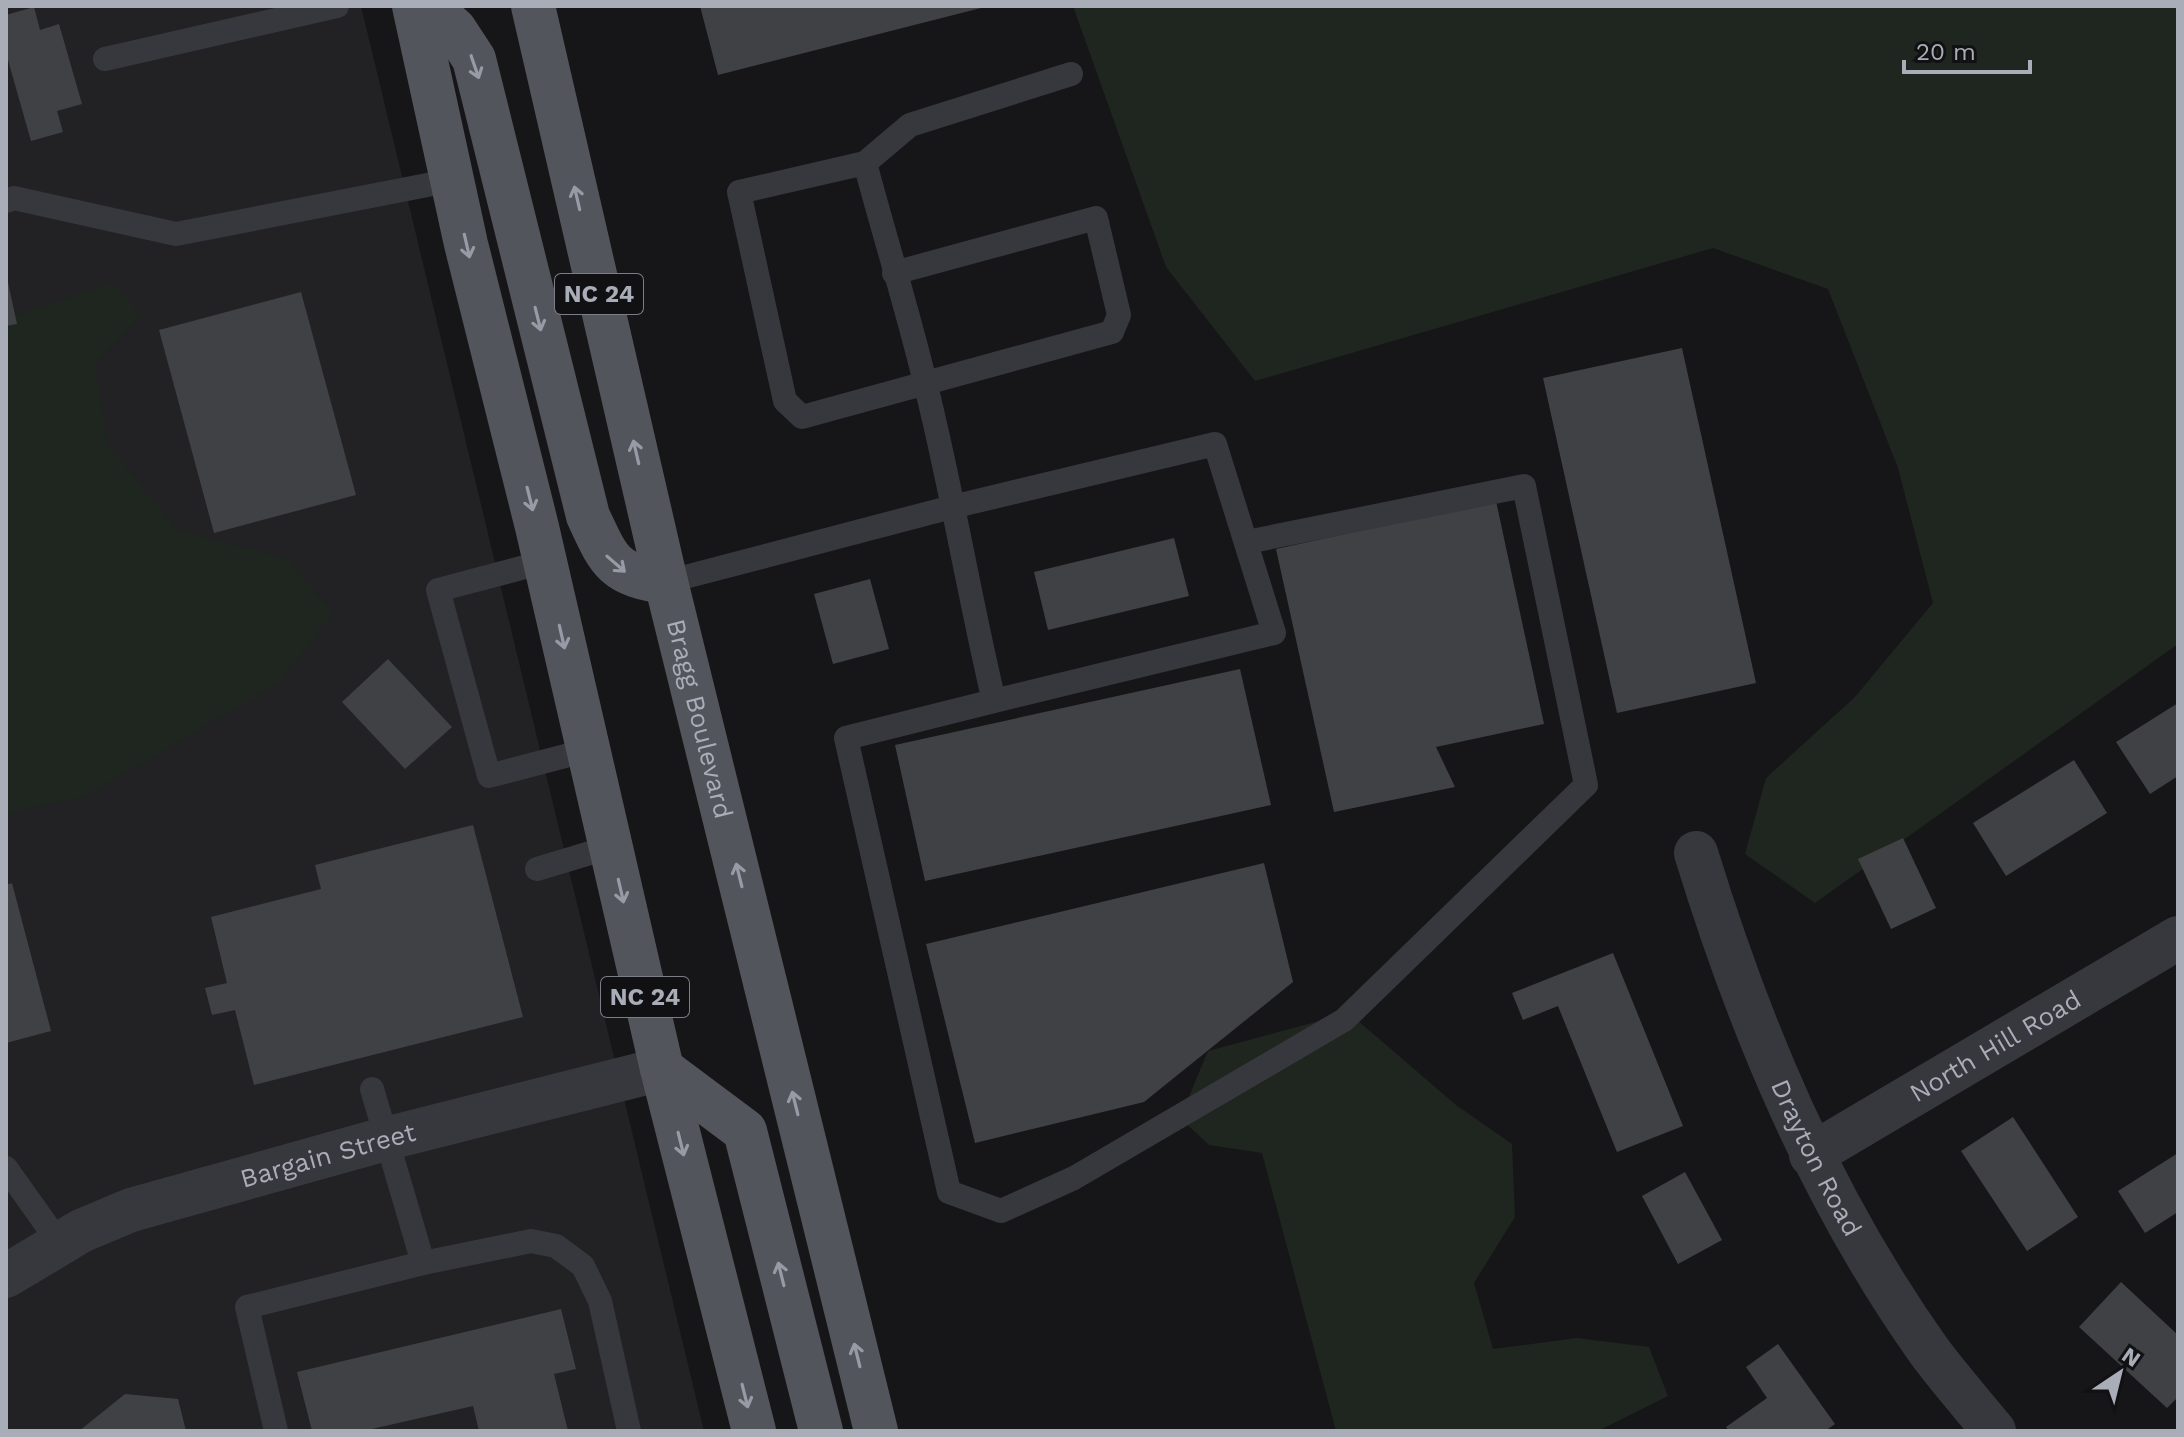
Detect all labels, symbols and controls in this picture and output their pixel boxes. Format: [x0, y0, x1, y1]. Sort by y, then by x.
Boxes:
scale bar [1904, 24, 2030, 74]
text: 20 m [1916, 38, 1976, 66]
one-way arrow [469, 54, 484, 79]
one-way arrow [569, 186, 584, 212]
one-way arrow [460, 233, 475, 259]
road number: NC 24 [555, 274, 643, 314]
one-way arrow [531, 306, 546, 332]
one-way arrow [628, 439, 643, 465]
one-way arrow [523, 485, 538, 511]
one-way arrow [605, 554, 626, 573]
street label: Bragg Boulevard [661, 616, 739, 821]
one-way arrow [555, 624, 570, 650]
one-way arrow [730, 863, 745, 888]
one-way arrow [614, 877, 629, 903]
road number: NC 24 [601, 977, 689, 1017]
street label: North Hill Road [1904, 984, 2086, 1108]
street label: Drayton Road [1765, 1075, 1868, 1241]
one-way arrow [787, 1090, 802, 1116]
street label: Bargain Street [237, 1117, 419, 1194]
one-way arrow [674, 1130, 689, 1156]
one-way arrow [773, 1262, 788, 1287]
north arrow [2080, 1333, 2160, 1413]
text: N [2117, 1342, 2145, 1372]
one-way arrow [849, 1343, 864, 1369]
one-way arrow [738, 1382, 753, 1408]

